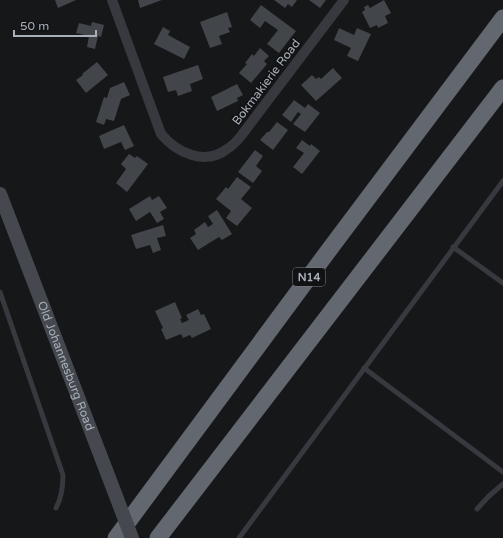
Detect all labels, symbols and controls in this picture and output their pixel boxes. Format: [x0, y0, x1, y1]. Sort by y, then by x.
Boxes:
scale bar [14, 12, 96, 38]
text: 50 m [20, 19, 49, 33]
street label: Bokmakierie Road [229, 36, 303, 128]
road number: N14 [293, 268, 325, 286]
street label: Old Johannesburg Road [35, 299, 97, 433]

